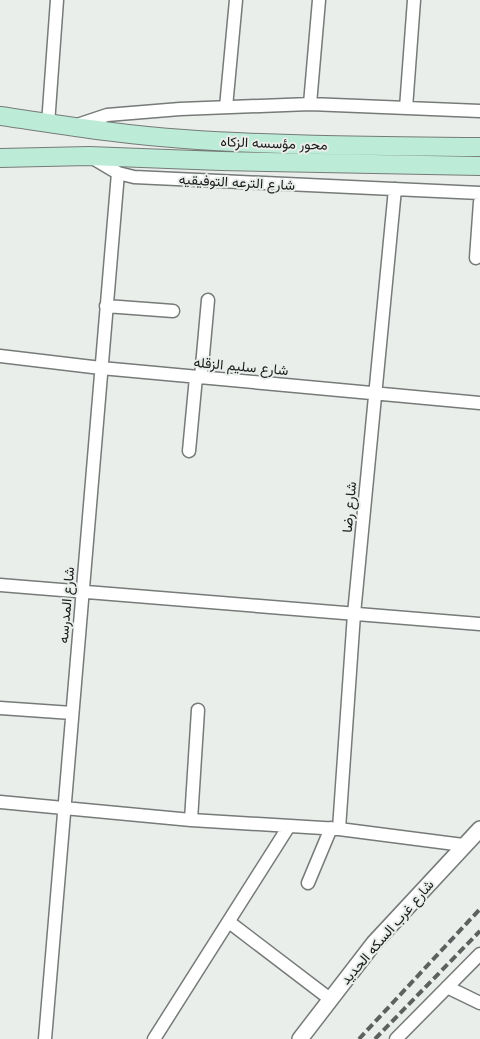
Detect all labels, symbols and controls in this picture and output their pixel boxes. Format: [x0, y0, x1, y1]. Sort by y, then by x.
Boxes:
street label: محور مؤسسه الزكاه [220, 133, 328, 154]
street label: شارع الترعه التوفيقيه [178, 171, 296, 196]
street label: شارع سليم الزقله [193, 354, 289, 381]
street label: شارع رضا [339, 481, 362, 533]
street label: شارع المدرسه [55, 566, 80, 644]
street label: شارع غرب السكه الحديد [337, 876, 439, 990]

